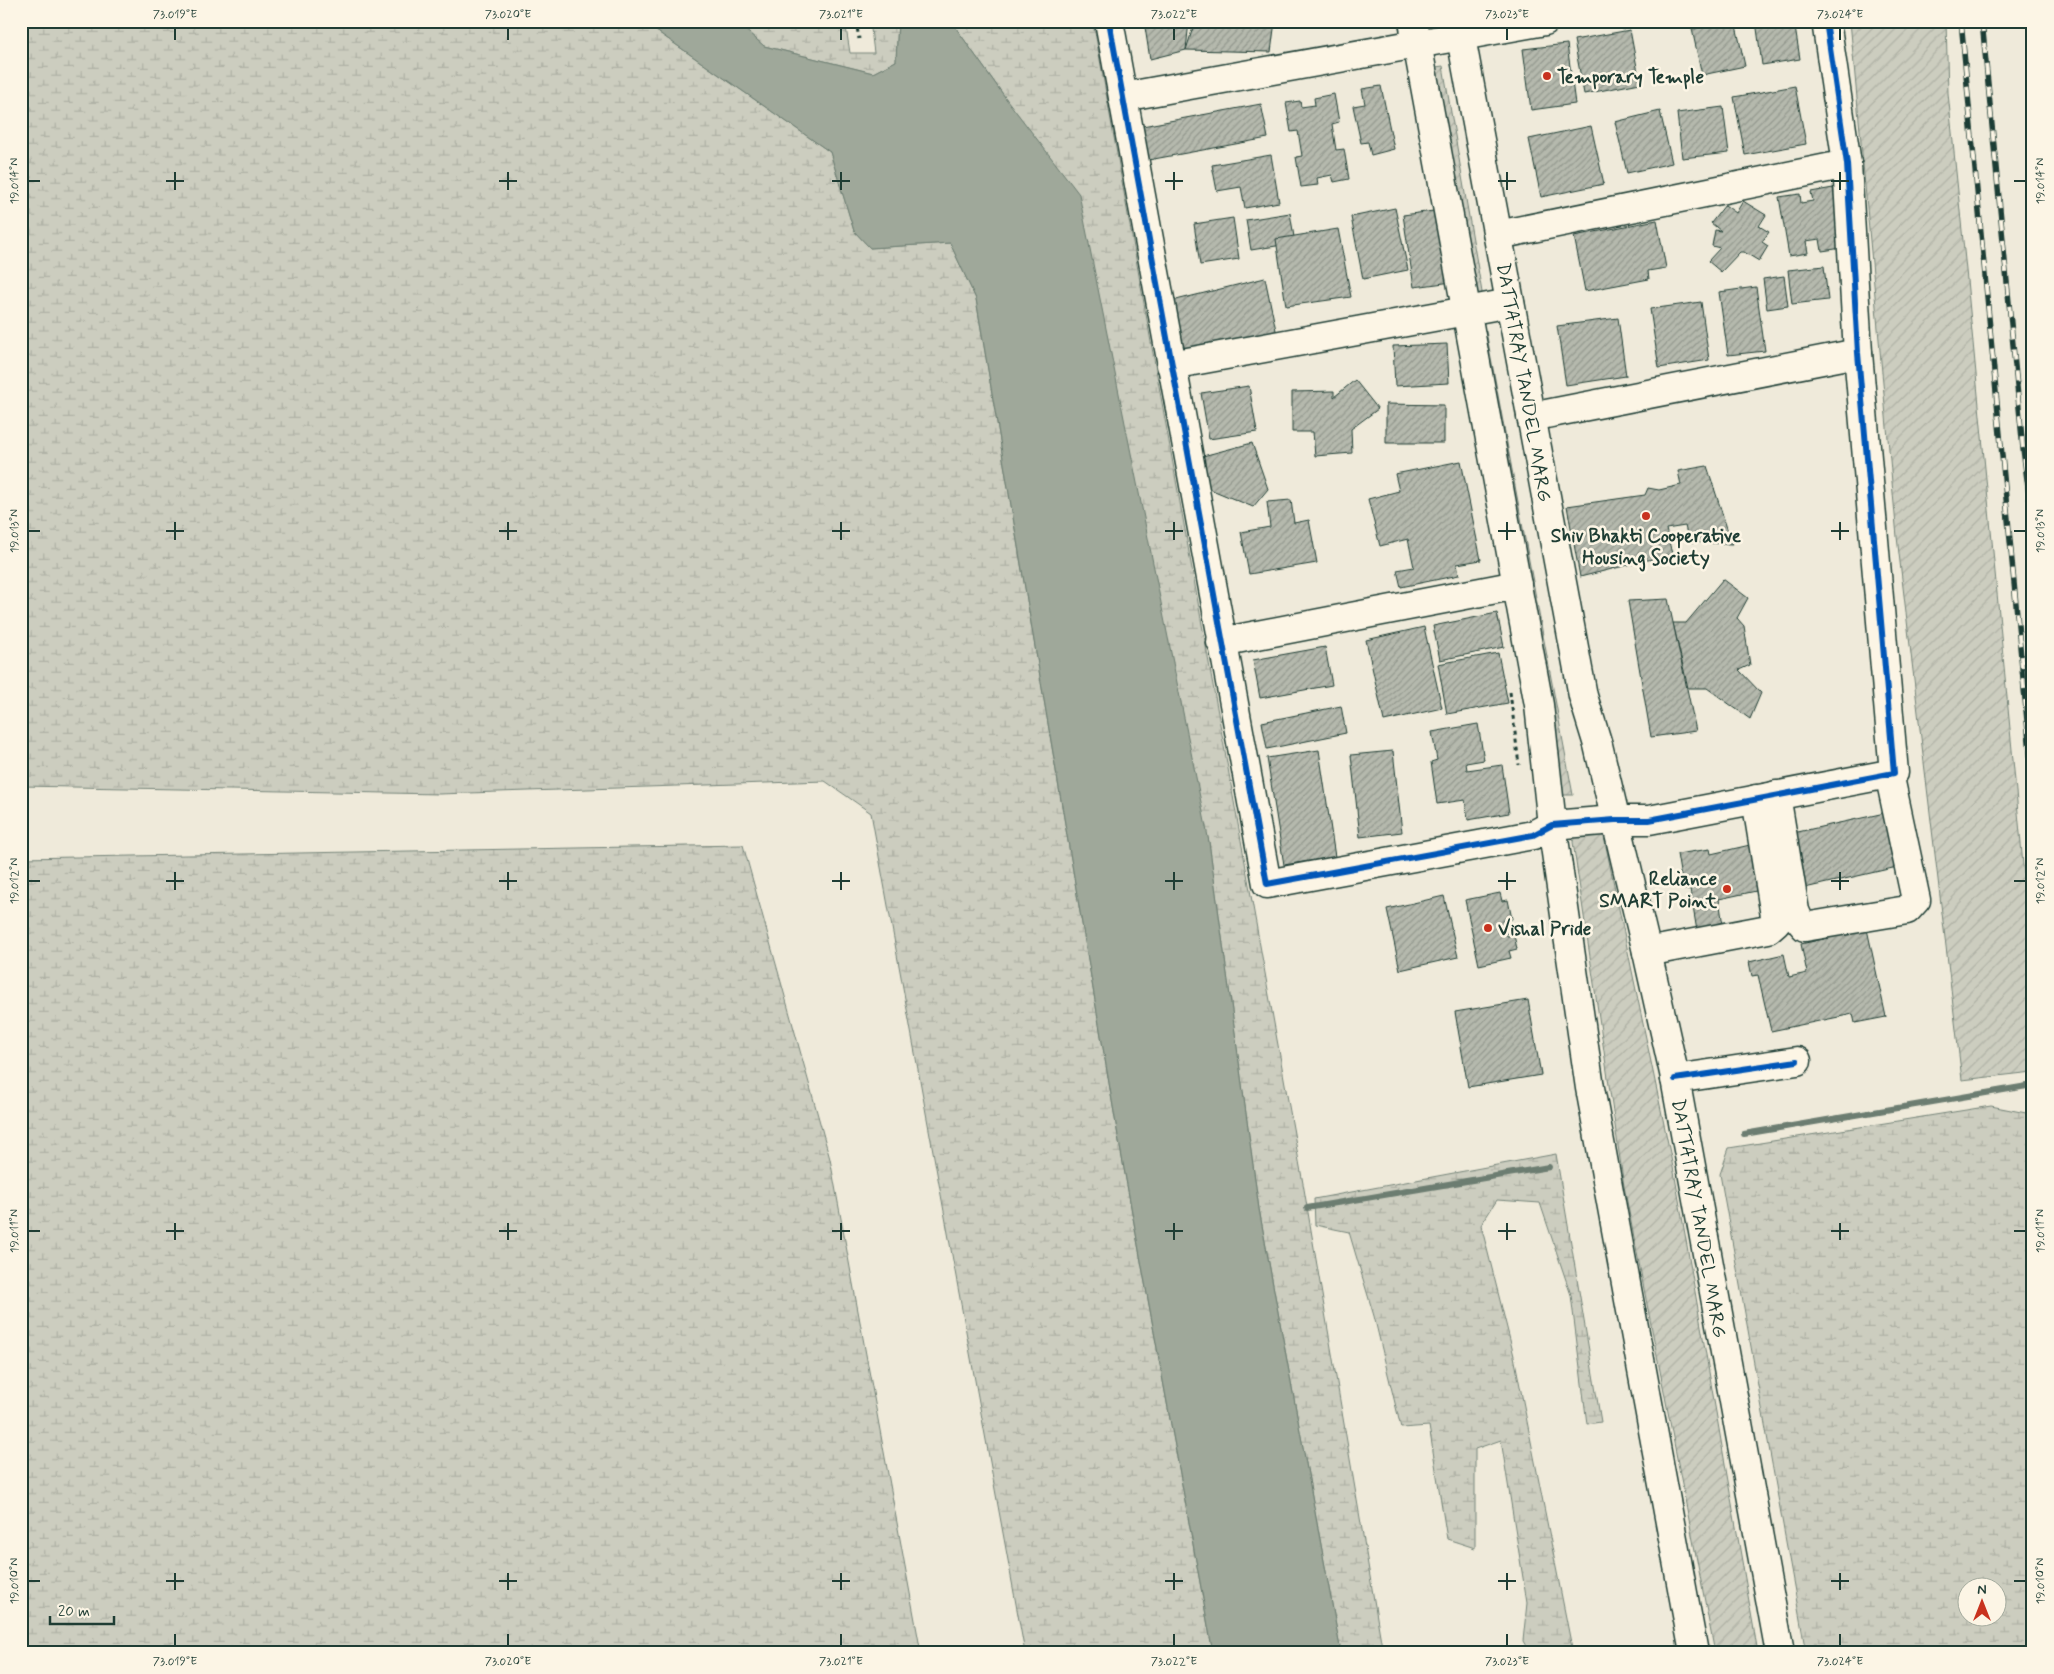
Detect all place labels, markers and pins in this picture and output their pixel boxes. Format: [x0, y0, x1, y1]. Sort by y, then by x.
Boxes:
place label: Temporary Temple [1557, 65, 1704, 90]
marker: Temporary Temple [1541, 70, 1553, 82]
marker: Shiv Bhakti Cooperative Housing Society [1640, 510, 1652, 522]
place label: Shiv Bhakti Cooperative Housing Society [1551, 524, 1742, 572]
place label: Reliance SMART Point [1599, 867, 1718, 914]
marker: Reliance SMART Point [1721, 883, 1733, 895]
place label: Vishal Pride [1498, 917, 1591, 942]
marker: Vishal Pride [1482, 922, 1494, 934]

